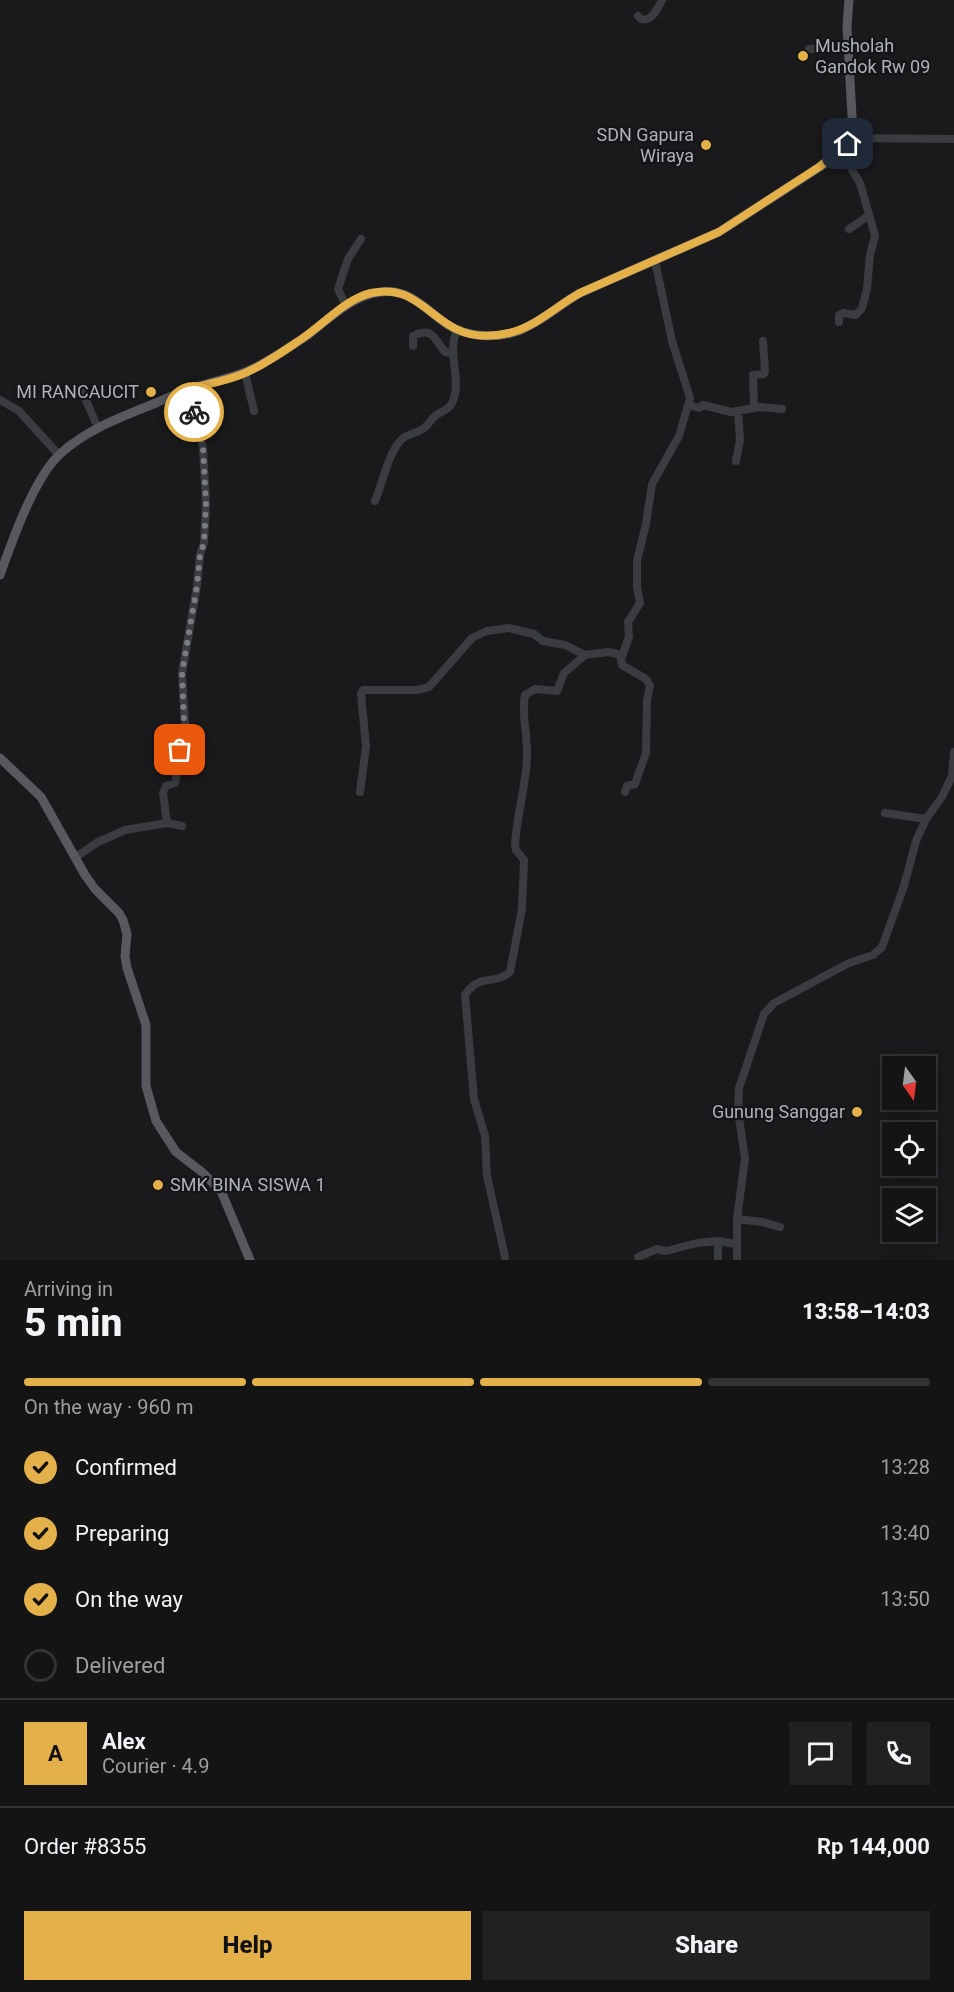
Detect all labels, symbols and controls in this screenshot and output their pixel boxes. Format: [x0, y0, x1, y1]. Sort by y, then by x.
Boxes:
place label: Musholah Gandok Rw 09 [815, 35, 930, 77]
marker: Musholah Gandok Rw 09 [796, 49, 810, 63]
pin [822, 118, 873, 169]
place label: SDN Gapura Wiraya [597, 124, 694, 166]
icon: home [831, 127, 864, 160]
marker: SDN Gapura Wiraya [699, 138, 713, 152]
place label: MI RANCAUCIT [16, 381, 139, 402]
courier [164, 382, 224, 442]
marker: MI RANCAUCIT [144, 385, 158, 399]
icon: bike [178, 396, 211, 429]
pin [154, 724, 205, 775]
icon: bag [163, 733, 196, 766]
north arrow [882, 1056, 936, 1110]
map controls [882, 1056, 936, 1242]
place label: Gunung Sanggar [712, 1101, 845, 1122]
marker: Gunung Sanggar [850, 1105, 864, 1119]
button: locate [882, 1122, 936, 1176]
place label: SMK BINA SISWA 1 [170, 1174, 326, 1195]
marker: SMK BINA SISWA 1 [151, 1178, 165, 1192]
button: layers [882, 1188, 936, 1242]
text: Arriving in [24, 1277, 113, 1301]
text: 13:58–14:03 [802, 1299, 930, 1324]
text: 5 min [24, 1300, 122, 1346]
text: On the way · 960 m [24, 1395, 193, 1419]
icon: check [24, 1451, 57, 1484]
text: Confirmed [75, 1455, 177, 1480]
text: 13:28 [880, 1455, 930, 1479]
icon: check [24, 1517, 57, 1550]
text: Preparing [75, 1521, 169, 1546]
text: 13:40 [880, 1521, 930, 1545]
icon: check [24, 1583, 57, 1616]
text: On the way [75, 1587, 183, 1612]
text: 13:50 [880, 1587, 930, 1611]
text: Delivered [75, 1653, 165, 1678]
button: chat [789, 1722, 852, 1785]
button: phone [867, 1722, 930, 1785]
text: Alex [102, 1729, 146, 1754]
text: A [48, 1741, 63, 1766]
text: Courier · 4.9 [102, 1754, 209, 1778]
text: Order #8355 [24, 1834, 146, 1859]
text: Rp 144,000 [817, 1834, 930, 1859]
button: Help [24, 1911, 471, 1980]
button: Share [483, 1911, 930, 1980]

